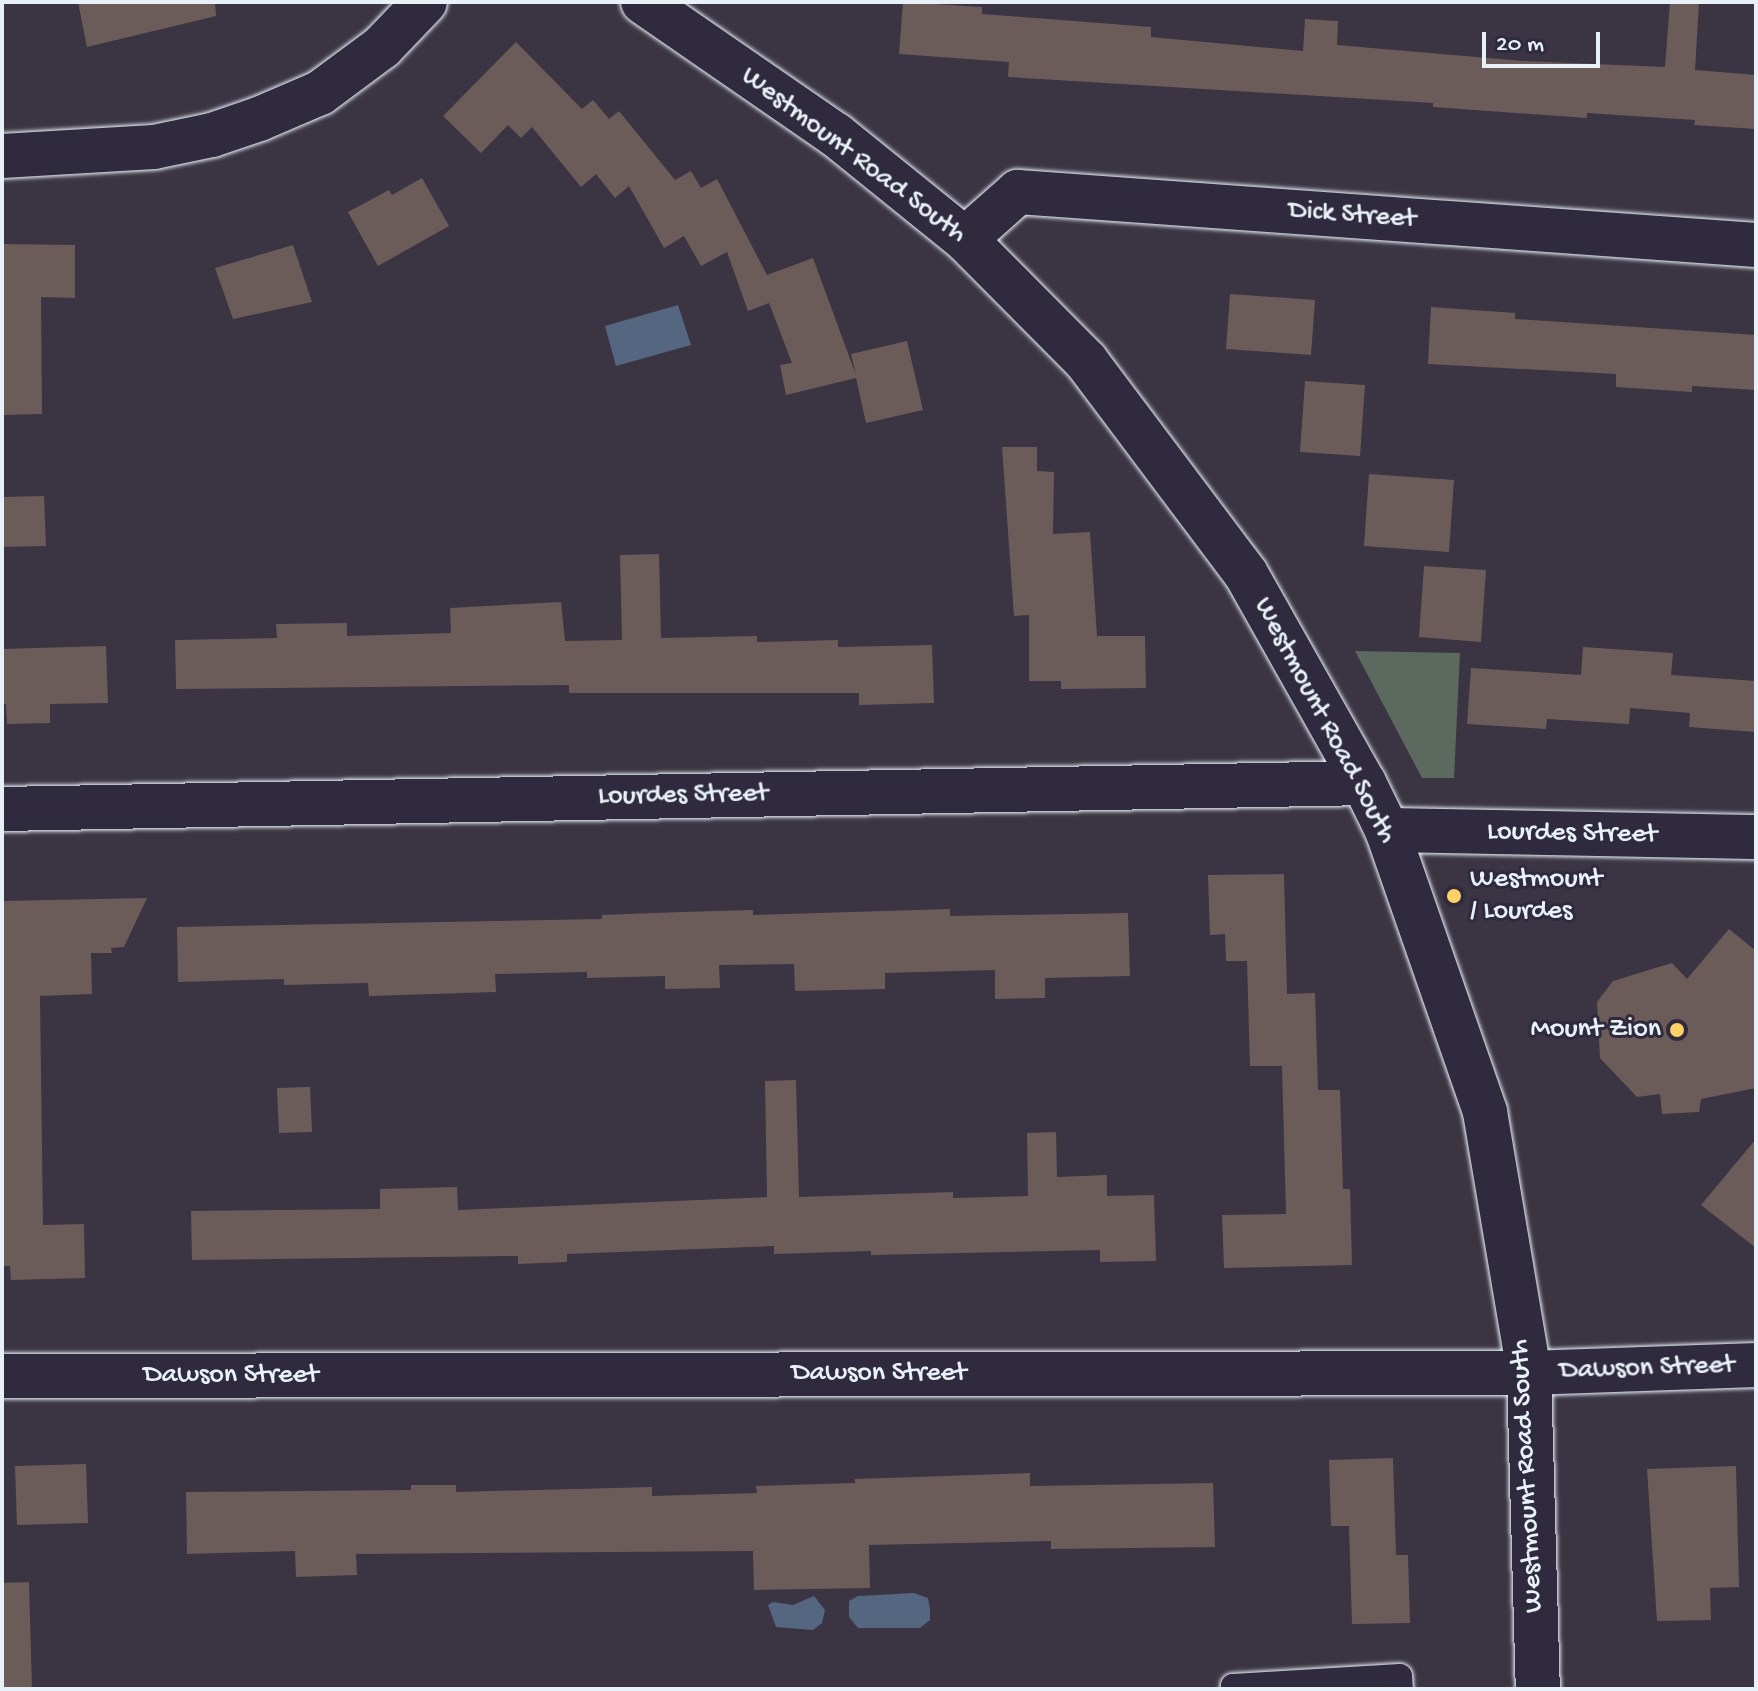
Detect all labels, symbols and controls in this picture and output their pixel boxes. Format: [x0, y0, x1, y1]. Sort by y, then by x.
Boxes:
scale bar [1486, 16, 1604, 66]
text: 20 m [1496, 31, 1544, 60]
street label: Westmount Road South [734, 60, 972, 252]
street label: Dick Street [1287, 195, 1417, 237]
street label: Westmount Road South [1245, 592, 1403, 850]
street label: Lourdes Street [598, 778, 768, 814]
street label: Lourdes Street [1487, 816, 1657, 852]
place label: Westmount / Lourdes [1470, 863, 1602, 929]
marker: Westmount / Lourdes [1445, 887, 1463, 905]
place label: Mount Zion [1531, 1013, 1661, 1047]
marker: Mount Zion [1668, 1021, 1686, 1039]
street label: Westmount Road South [1504, 1338, 1552, 1614]
street label: Dawson Street [1559, 1349, 1735, 1389]
street label: Dawson Street [792, 1357, 966, 1391]
street label: Dawson Street [144, 1359, 318, 1393]

